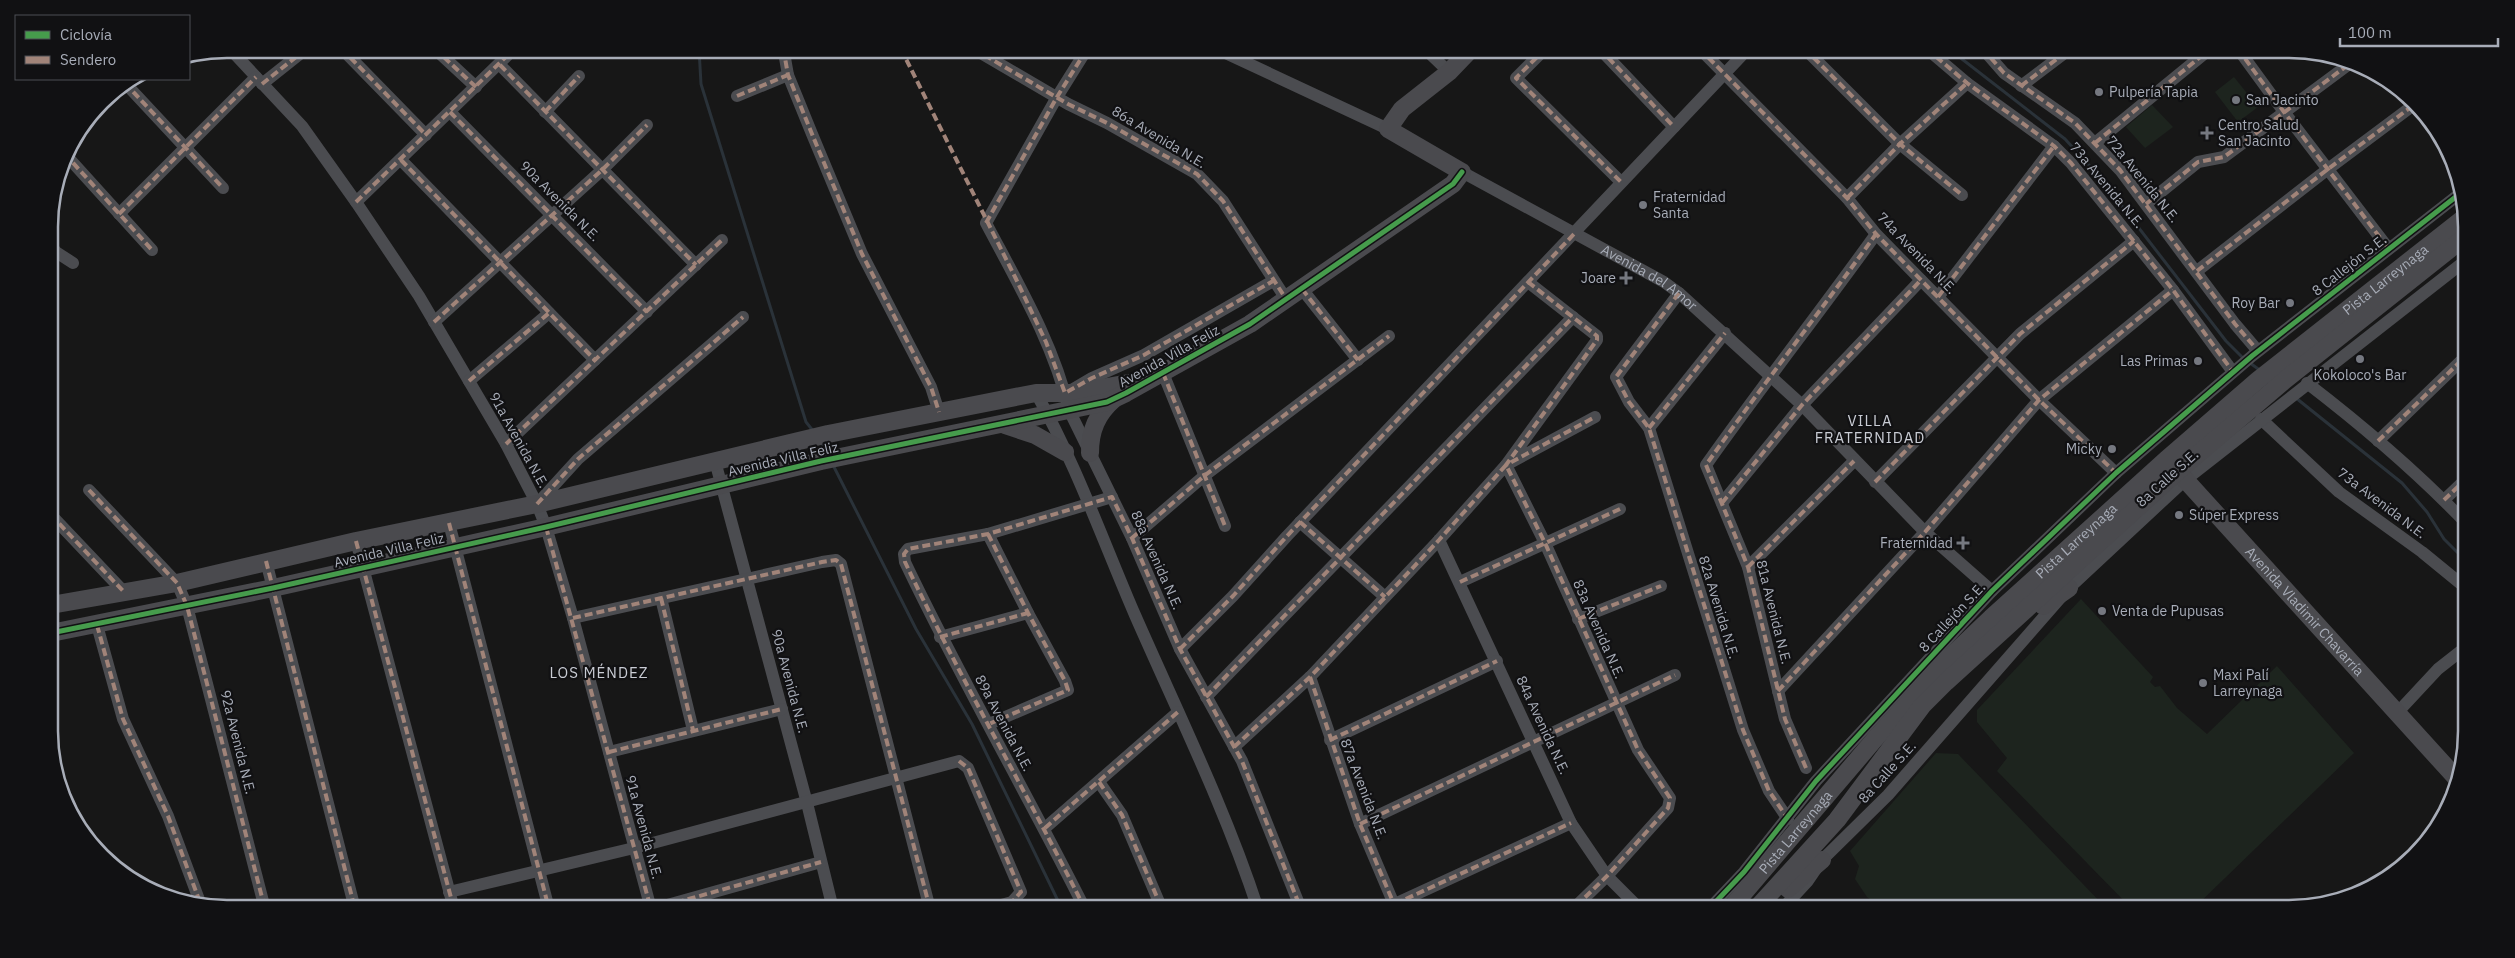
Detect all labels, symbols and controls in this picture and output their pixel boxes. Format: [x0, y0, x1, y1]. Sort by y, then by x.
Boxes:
legend [15, 15, 190, 80]
scale bar [2340, 15, 2498, 47]
text: 100 m [2348, 23, 2392, 42]
text: Ciclovía [60, 25, 112, 44]
text: Sendero [60, 50, 116, 69]
place label: Pulpería Tapia [2109, 83, 2199, 101]
marker: Pulpería Tapia [2093, 86, 2105, 98]
place label: San Jacinto [2246, 91, 2319, 109]
marker: San Jacinto [2230, 94, 2242, 106]
street label: 86a Avenida N.E. [1109, 102, 1209, 172]
place label: Centro Salud San Jacinto [2218, 116, 2299, 150]
marker: Centro Salud San Jacinto [2200, 126, 2214, 140]
street label: 72a Avenida N.E. [2102, 132, 2184, 226]
street label: 73a Avenida N.E. [2066, 138, 2148, 232]
street label: 90a Avenida N.E. [516, 157, 604, 245]
place label: Fraternidad Santa [1653, 188, 1726, 222]
marker: Fraternidad Santa [1637, 199, 1649, 211]
street label: 74a Avenida N.E. [1873, 208, 1961, 298]
street label: 8 Callejón S.E. [2308, 230, 2390, 300]
street label: Avenida del Amor [1598, 240, 1701, 314]
street label: Pista Larreynaga [2339, 240, 2432, 319]
place label: Joare [1581, 269, 1616, 287]
marker: Joare [1620, 272, 1632, 284]
place label: Roy Bar [2231, 294, 2280, 312]
marker: Roy Bar [2284, 297, 2296, 309]
street label: Avenida Villa Feliz [1115, 321, 1223, 391]
place label: Las Primas [2120, 352, 2188, 370]
marker: Kokoloco's Bar [2354, 353, 2366, 365]
marker: Las Primas [2192, 355, 2204, 367]
place label: Kokoloco's Bar [2314, 366, 2406, 384]
street label: 91a Avenida N.E. [485, 389, 553, 491]
district label: VILLA FRATERNIDAD [1815, 411, 1925, 447]
street label: Avenida Villa Feliz [726, 437, 840, 480]
place label: Micky [2066, 440, 2102, 458]
marker: Micky [2106, 443, 2118, 455]
street label: 8a Calle S.E. [2132, 445, 2202, 511]
street label: 73a Avenida N.E. [2334, 464, 2430, 542]
street label: Pista Larreynaga [2032, 499, 2121, 583]
place label: Súper Express [2189, 506, 2279, 524]
street label: 88a Avenida N.E. [1127, 508, 1187, 612]
marker: Súper Express [2173, 509, 2185, 521]
street label: Avenida Villa Feliz [332, 528, 446, 571]
place label: Fraternidad [1880, 534, 1953, 552]
marker: Fraternidad [1957, 537, 1969, 549]
street label: Avenida Vladimir Chavarría [2241, 543, 2369, 680]
street label: 82a Avenida N.E. [1695, 553, 1743, 661]
street label: 81a Avenida N.E. [1752, 558, 1796, 666]
street label: 83a Avenida N.E. [1569, 577, 1629, 681]
street label: 8 Callejón S.E. [1915, 578, 1989, 656]
place label: Venta de Pupusas [2112, 602, 2224, 620]
marker: Venta de Pupusas [2096, 605, 2108, 617]
street label: 90a Avenida N.E. [767, 627, 813, 735]
district label: LOS MÉNDEZ [550, 663, 648, 682]
place label: Maxi Palí Larreynaga [2213, 666, 2283, 700]
street label: 89a Avenida N.E. [971, 672, 1037, 774]
street label: 84a Avenida N.E. [1512, 673, 1574, 777]
marker: Maxi Palí Larreynaga [2197, 677, 2209, 689]
street label: 92a Avenida N.E. [216, 688, 260, 796]
street label: 87a Avenida N.E. [1336, 736, 1392, 842]
street label: 8a Calle S.E. [1854, 737, 1920, 807]
street label: 91a Avenida N.E. [621, 773, 667, 881]
street label: Pista Larreynaga [1755, 786, 1836, 878]

